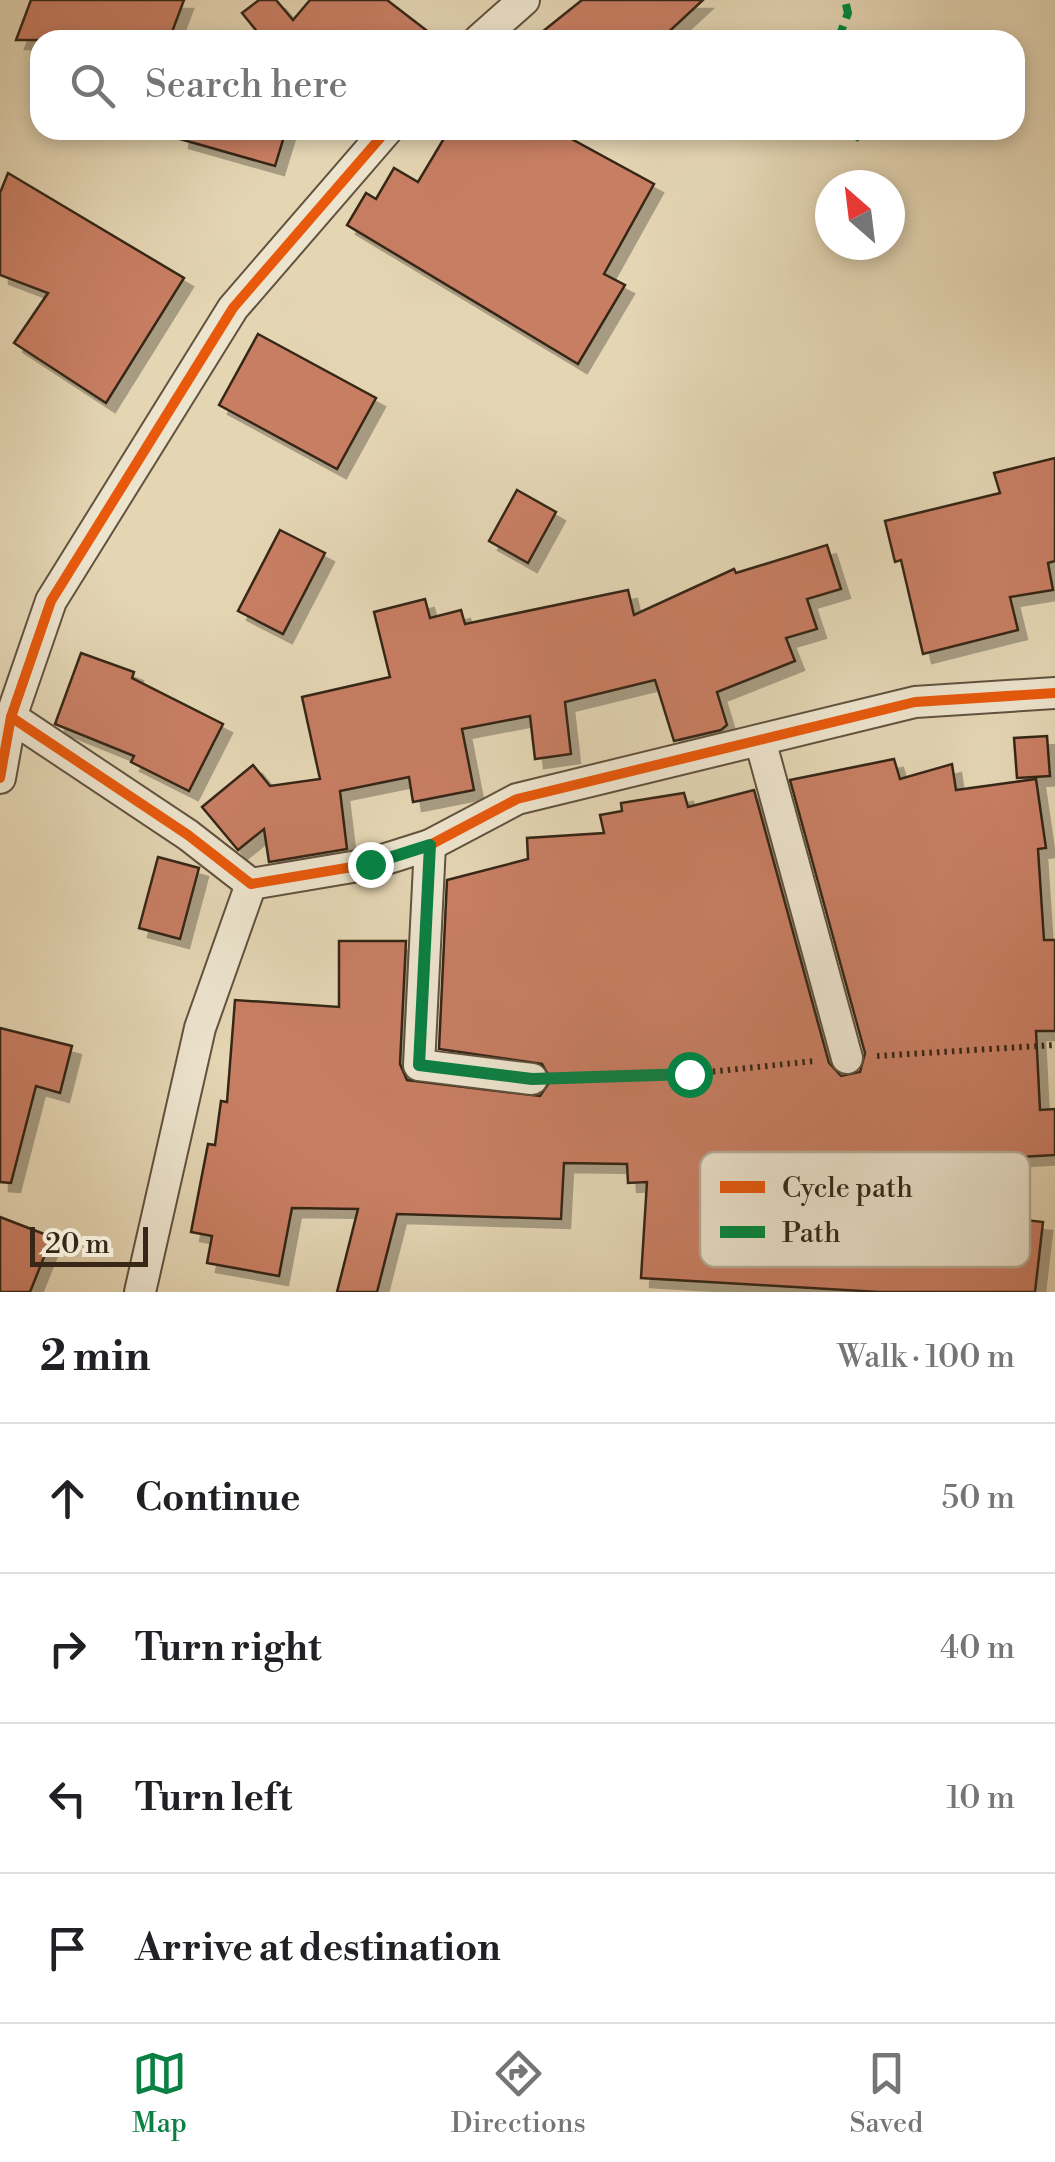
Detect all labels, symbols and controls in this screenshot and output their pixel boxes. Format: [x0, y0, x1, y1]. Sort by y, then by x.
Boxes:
search box [30, 30, 1025, 140]
icon: search [65, 58, 120, 113]
text: Search here [145, 62, 348, 109]
north arrow [815, 170, 905, 260]
route end [348, 842, 394, 888]
route start [667, 1052, 713, 1098]
legend [700, 1152, 1030, 1267]
text: Cycle path [782, 1171, 913, 1206]
text: Path [782, 1216, 841, 1251]
scale bar [30, 1222, 148, 1266]
text: 20 m [45, 1227, 110, 1262]
text: 2 min [40, 1331, 150, 1384]
text: Walk · 100 m [837, 1337, 1015, 1377]
icon: ahead [40, 1471, 95, 1526]
text: Continue [135, 1475, 300, 1522]
text: 50 m [942, 1478, 1015, 1518]
icon: right [40, 1621, 95, 1676]
text: Turn right [135, 1625, 321, 1672]
text: 40 m [940, 1628, 1015, 1668]
icon: left [40, 1771, 95, 1826]
text: Turn left [135, 1775, 292, 1822]
text: 10 m [946, 1778, 1015, 1818]
icon: arrive [40, 1921, 95, 1976]
text: Arrive at destination [135, 1925, 501, 1972]
tab: Map [132, 2046, 187, 2141]
tab: Directions [451, 2046, 586, 2141]
tab: Saved [850, 2046, 923, 2141]

